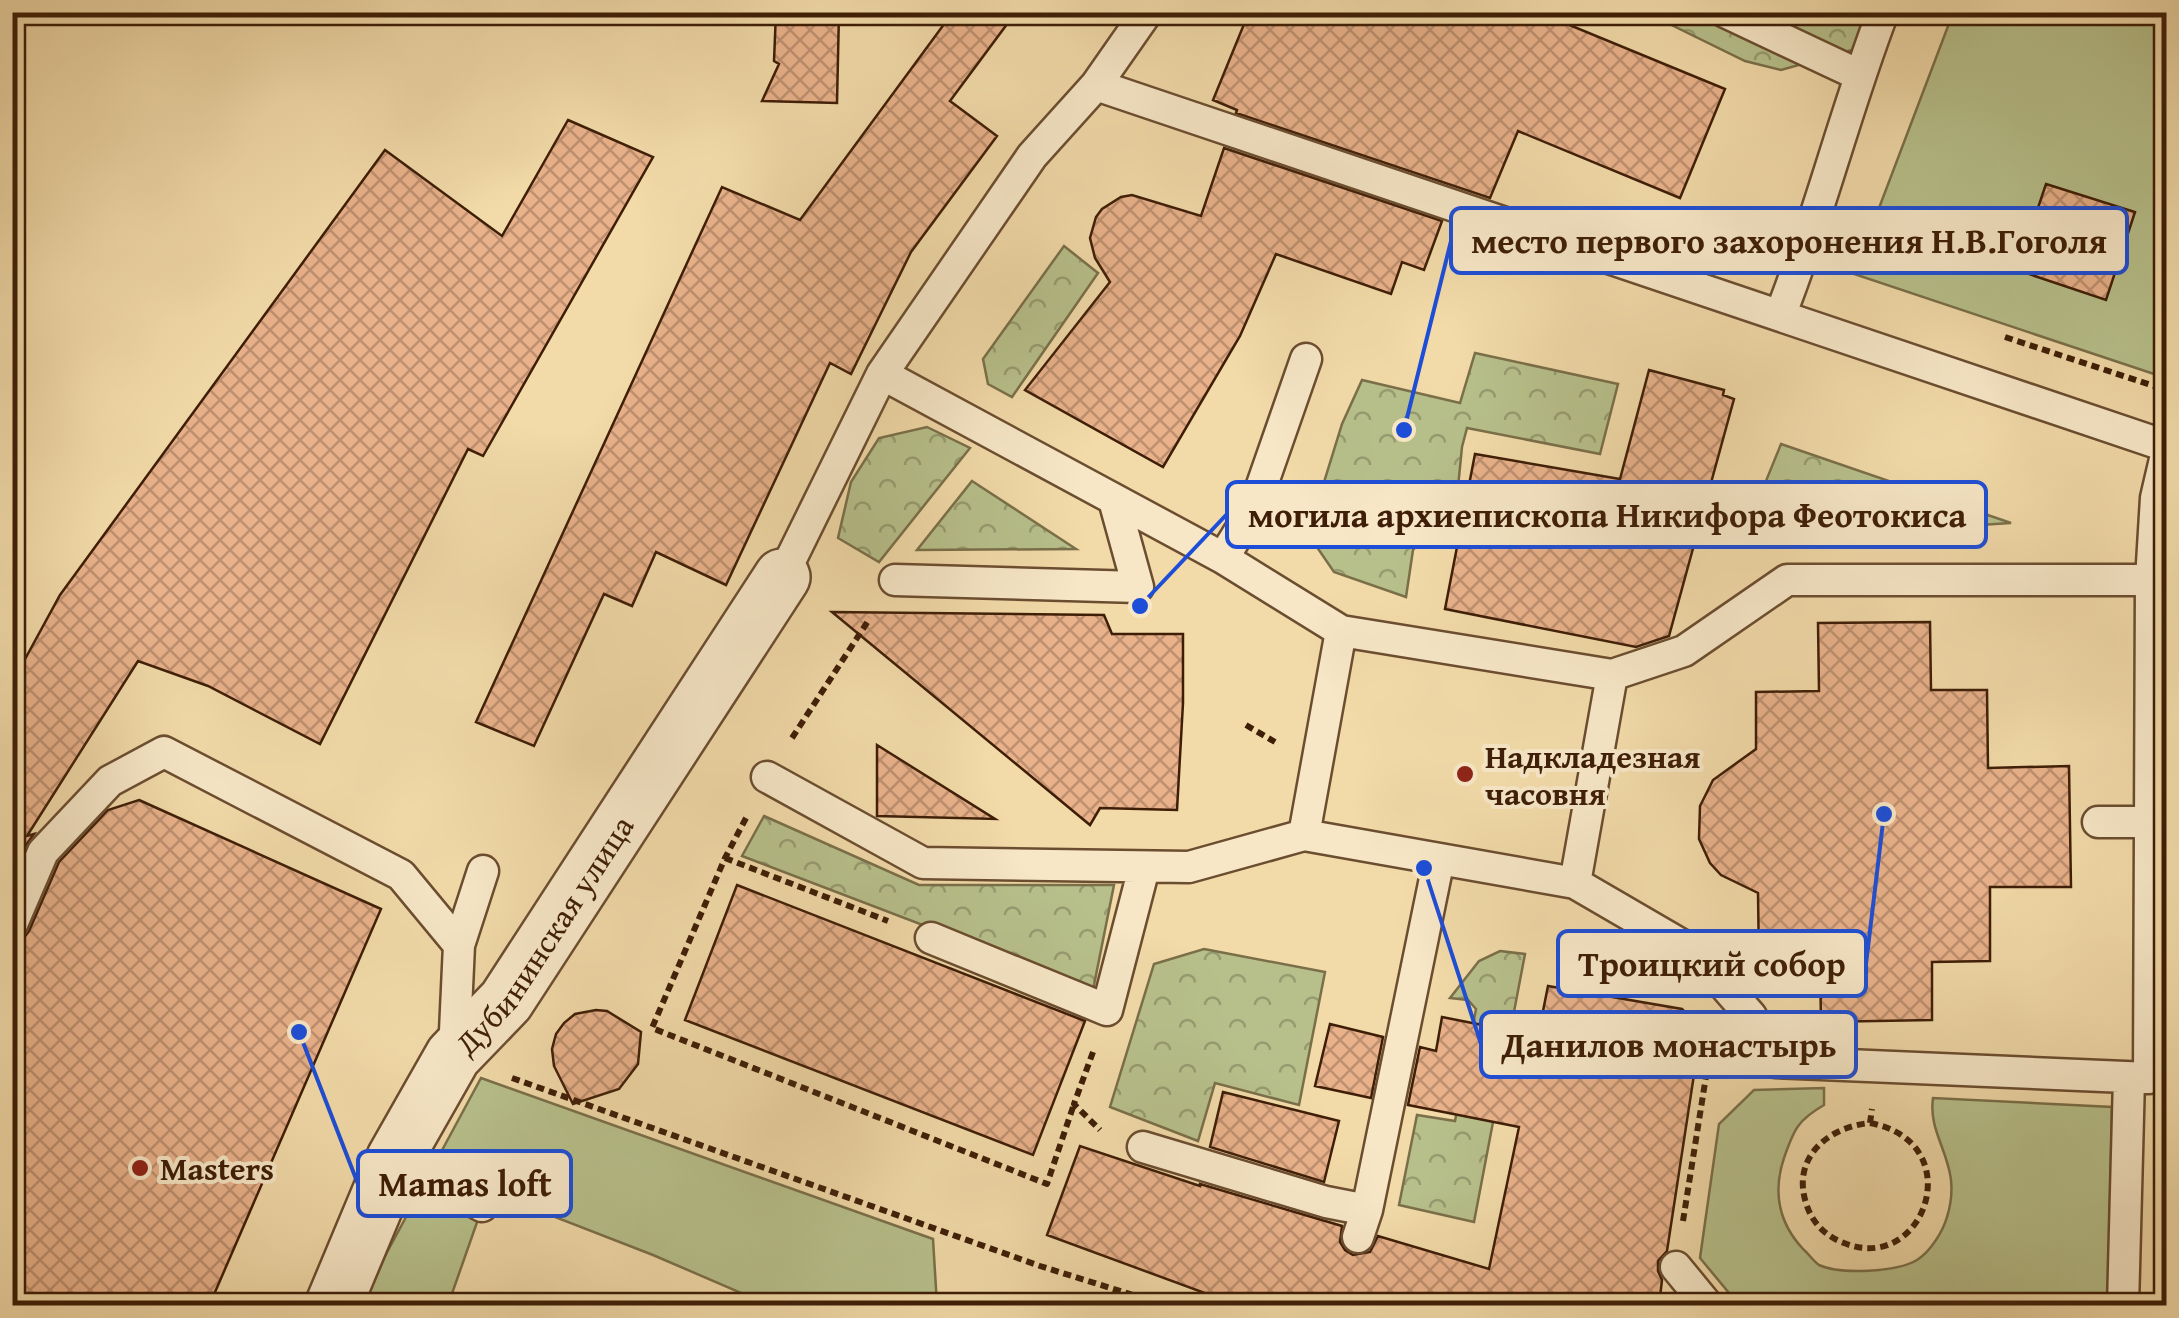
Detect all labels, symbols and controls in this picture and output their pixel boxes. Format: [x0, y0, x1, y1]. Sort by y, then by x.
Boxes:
callout: место первого захоронения Н.В.Гоголя [1451, 208, 2127, 273]
text: место первого захоронения Н.В.Гоголя [1471, 215, 2107, 266]
callout: могила архиепископа Никифора Феотокиса [1227, 482, 1986, 547]
text: могила архиепископа Никифора Феотокиса [1248, 489, 1966, 540]
place label: Надкладезная часовня [1485, 733, 1700, 817]
marker: Надкладезная часовня [1454, 763, 1476, 785]
street label: Дубининская улица [442, 805, 645, 1066]
callout: Троицкий собор [1558, 931, 1866, 996]
text: Троицкий собор [1578, 938, 1846, 989]
callout: Данилов монастырь [1481, 1012, 1856, 1077]
text: Данилов монастырь [1500, 1019, 1837, 1070]
place label: Masters [160, 1145, 274, 1192]
callout: Mamas loft [358, 1151, 571, 1216]
marker: Masters [129, 1157, 151, 1179]
text: Mamas loft [378, 1158, 552, 1209]

